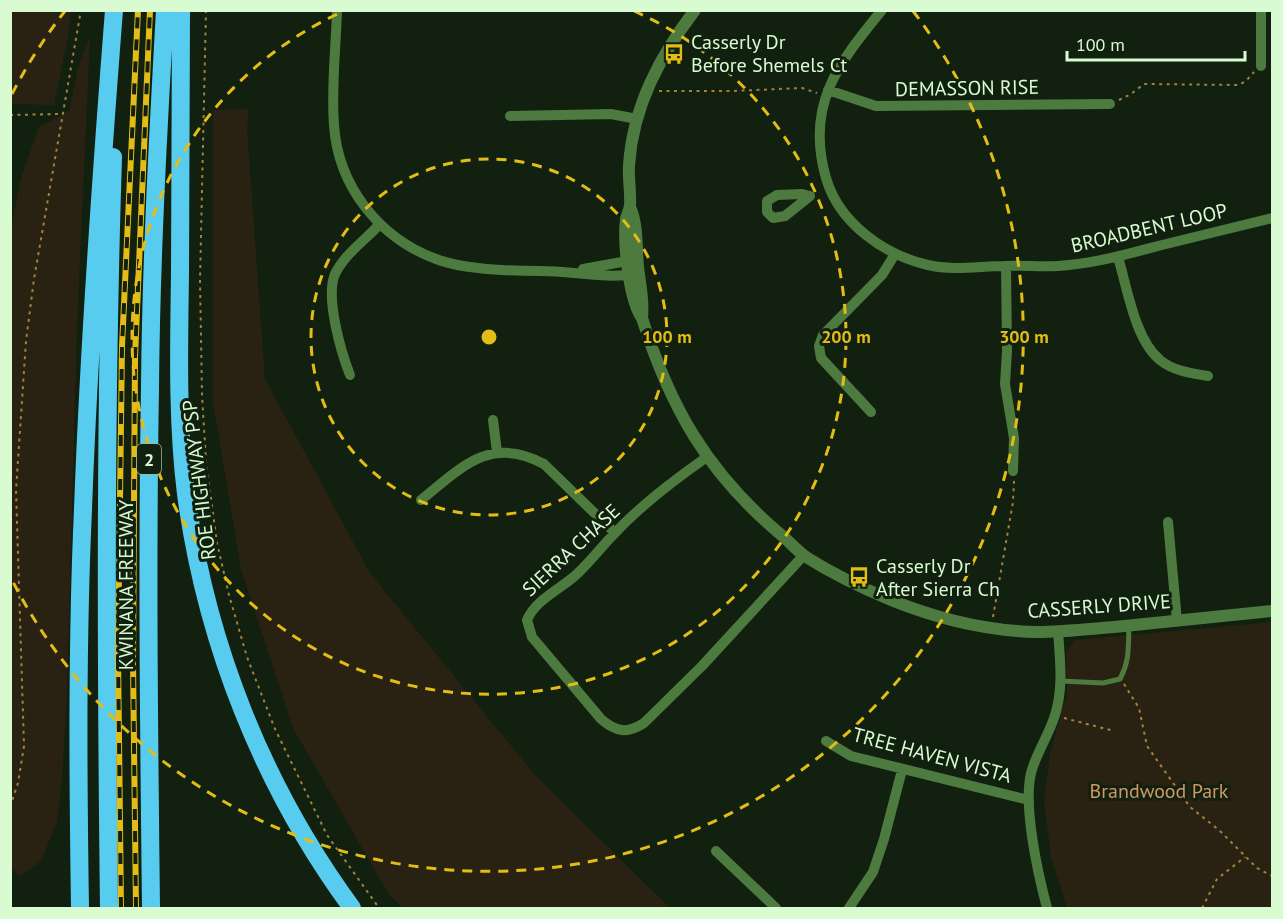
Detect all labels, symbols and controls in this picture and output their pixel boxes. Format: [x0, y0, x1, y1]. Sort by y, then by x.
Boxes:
scale bar [1067, 24, 1246, 62]
place label: Casserly Dr Before Shemels Ct [691, 29, 847, 78]
text: 100 m [1076, 33, 1125, 56]
bus stop icon: Casserly Dr Before Shemels Ct [662, 42, 686, 66]
street label: DEMASSON RISE [895, 74, 1039, 102]
street label: BROADBENT LOOP [1068, 197, 1230, 259]
text: 100 m [642, 325, 692, 348]
text: 200 m [821, 325, 871, 348]
text: 300 m [999, 325, 1049, 348]
centre of rings [479, 327, 499, 347]
street label: ROE HIGHWAY PSP [176, 399, 222, 561]
road number: 2 [137, 444, 161, 474]
street label: SIERRA CHASE [517, 498, 625, 602]
street label: KWINANA FREEWAY [113, 499, 139, 670]
place label: Casserly Dr After Sierra Ch [876, 553, 1000, 602]
bus stop icon: Casserly Dr After Sierra Ch [847, 565, 871, 589]
street label: CASSERLY DRIVE [1026, 588, 1172, 624]
street label: TREE HAVEN VISTA [850, 721, 1015, 789]
park label: Brandwood Park [1090, 778, 1229, 804]

